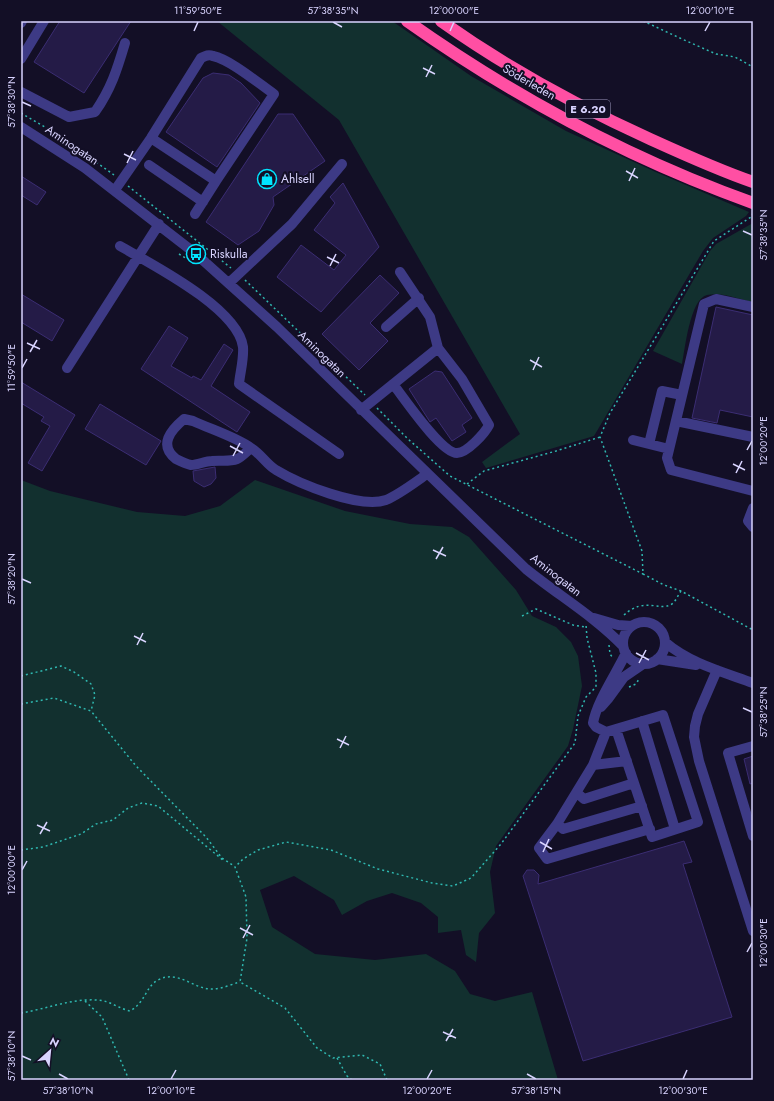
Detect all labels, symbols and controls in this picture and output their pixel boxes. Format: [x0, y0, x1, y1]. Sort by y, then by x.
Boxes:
text: 11°59'50"E [174, 3, 222, 18]
text: 57°38'35"N [308, 3, 358, 18]
text: 12°00'00"E [429, 3, 479, 18]
text: 12°00'10"E [686, 3, 734, 18]
street label: Söderleden [499, 60, 559, 104]
text: 57°38'30"N [4, 76, 19, 128]
road number: E 6.20 [566, 100, 610, 118]
street label: Aminogatan [42, 121, 102, 169]
shop icon: Ahlsell [256, 168, 278, 190]
place label: Ahlsell [281, 170, 315, 188]
text: 57°38'35"N [756, 210, 771, 260]
bus stop icon: Riskulla [185, 243, 207, 265]
place label: Riskulla [210, 245, 248, 263]
street label: Aminogatan [294, 326, 350, 382]
text: 11°59'50"E [4, 344, 19, 392]
text: 12°00'20"E [756, 416, 771, 466]
street label: Aminogatan [526, 549, 586, 601]
text: 57°38'20"N [4, 553, 19, 605]
text: 57°38'25"N [756, 686, 771, 738]
text: 12°00'00"E [4, 845, 19, 895]
text: 12°00'30"E [756, 918, 771, 968]
text: 57°38'10"N [4, 1031, 19, 1081]
north arrow [30, 1031, 70, 1071]
text: N [47, 1033, 62, 1051]
text: 57°38'10"N [43, 1083, 93, 1098]
text: 12°00'10"E [147, 1083, 195, 1098]
text: 12°00'20"E [402, 1083, 452, 1098]
text: 57°38'15"N [511, 1083, 561, 1098]
text: 12°00'30"E [658, 1083, 708, 1098]

